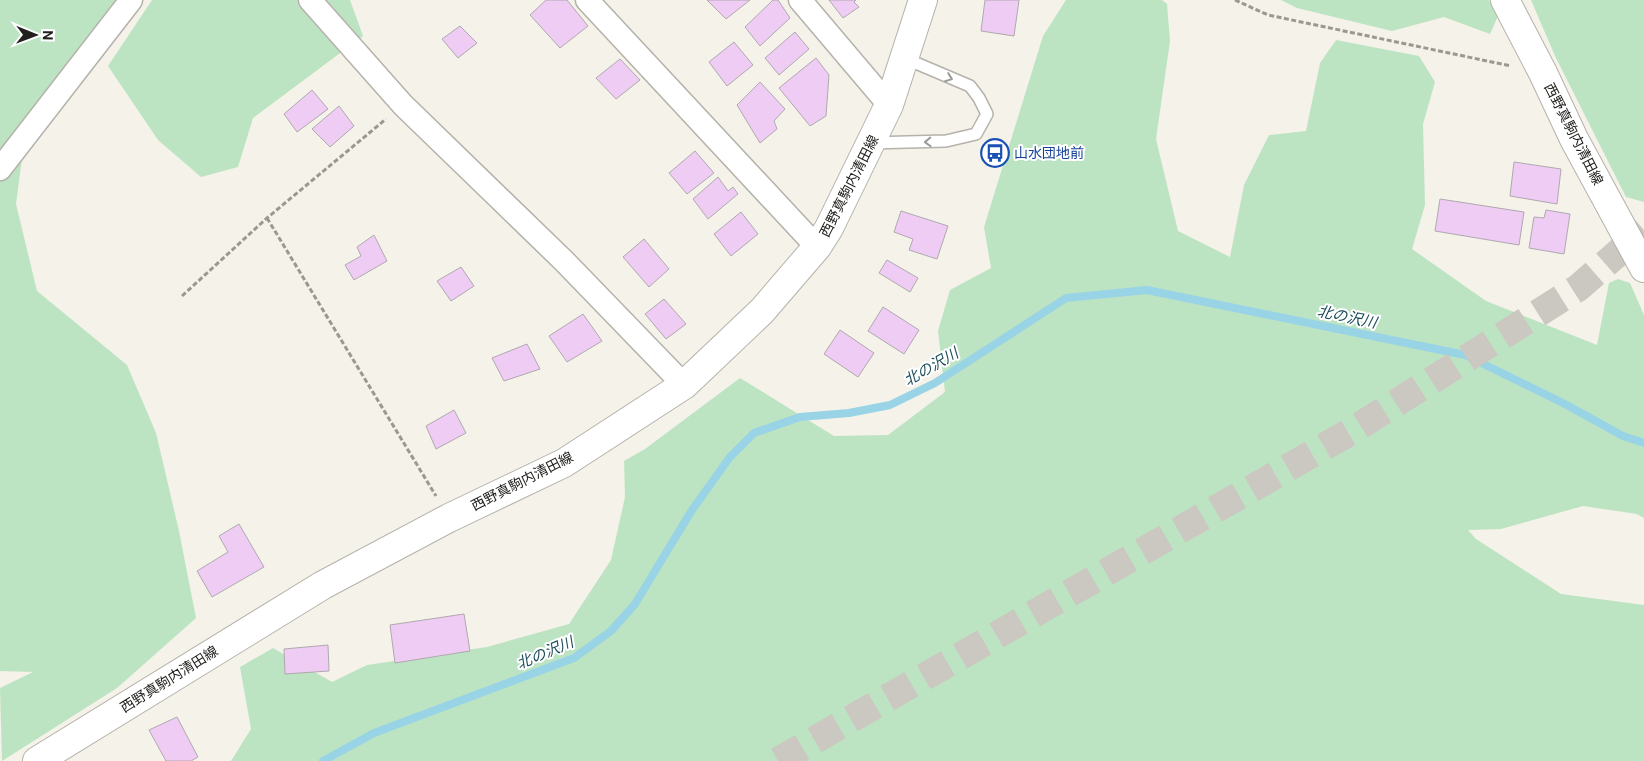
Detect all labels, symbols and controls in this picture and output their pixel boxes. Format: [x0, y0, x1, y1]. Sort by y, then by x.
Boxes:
north arrow [10, 10, 60, 60]
text: N [40, 30, 56, 40]
one-way arrow [944, 72, 953, 82]
street label: 西野真駒内清田線 [1541, 80, 1607, 188]
street label: 西野真駒内清田線 [816, 132, 882, 240]
one-way arrow [924, 136, 932, 147]
bus stop icon: 山水団地前 [980, 138, 1010, 168]
place label: 山水団地前 [1014, 145, 1084, 161]
water label: 北の沢川 [1316, 302, 1380, 332]
water label: 北の沢川 [901, 343, 963, 390]
street label: 西野真駒内清田線 [468, 448, 576, 514]
water label: 北の沢川 [514, 632, 578, 673]
street label: 西野真駒内清田線 [117, 643, 221, 715]

